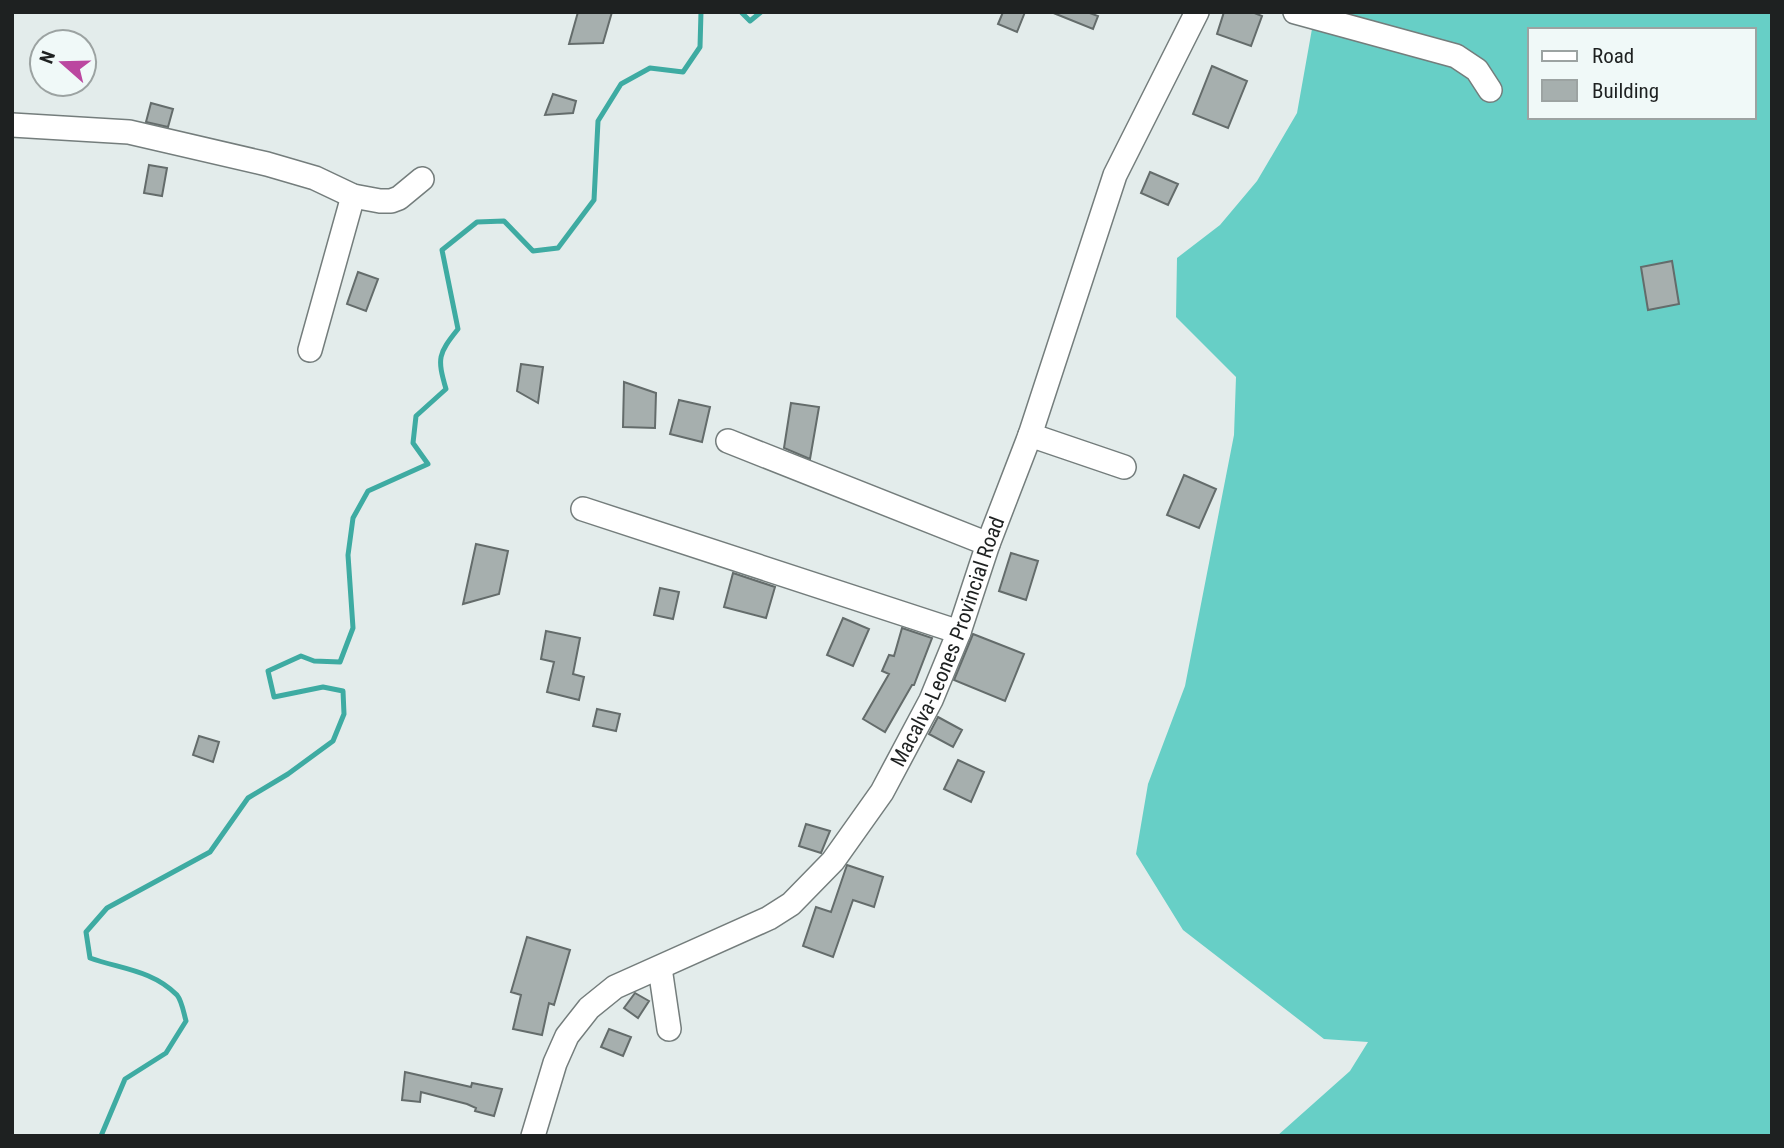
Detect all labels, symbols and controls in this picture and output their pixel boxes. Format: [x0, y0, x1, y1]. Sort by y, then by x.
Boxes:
north arrow [28, 28, 98, 98]
legend [1528, 28, 1756, 119]
text: Road [1592, 44, 1634, 68]
text: N [35, 48, 60, 67]
text: Building [1592, 79, 1659, 103]
street label: Macalva-Leones Provincial Road [886, 513, 1009, 771]

